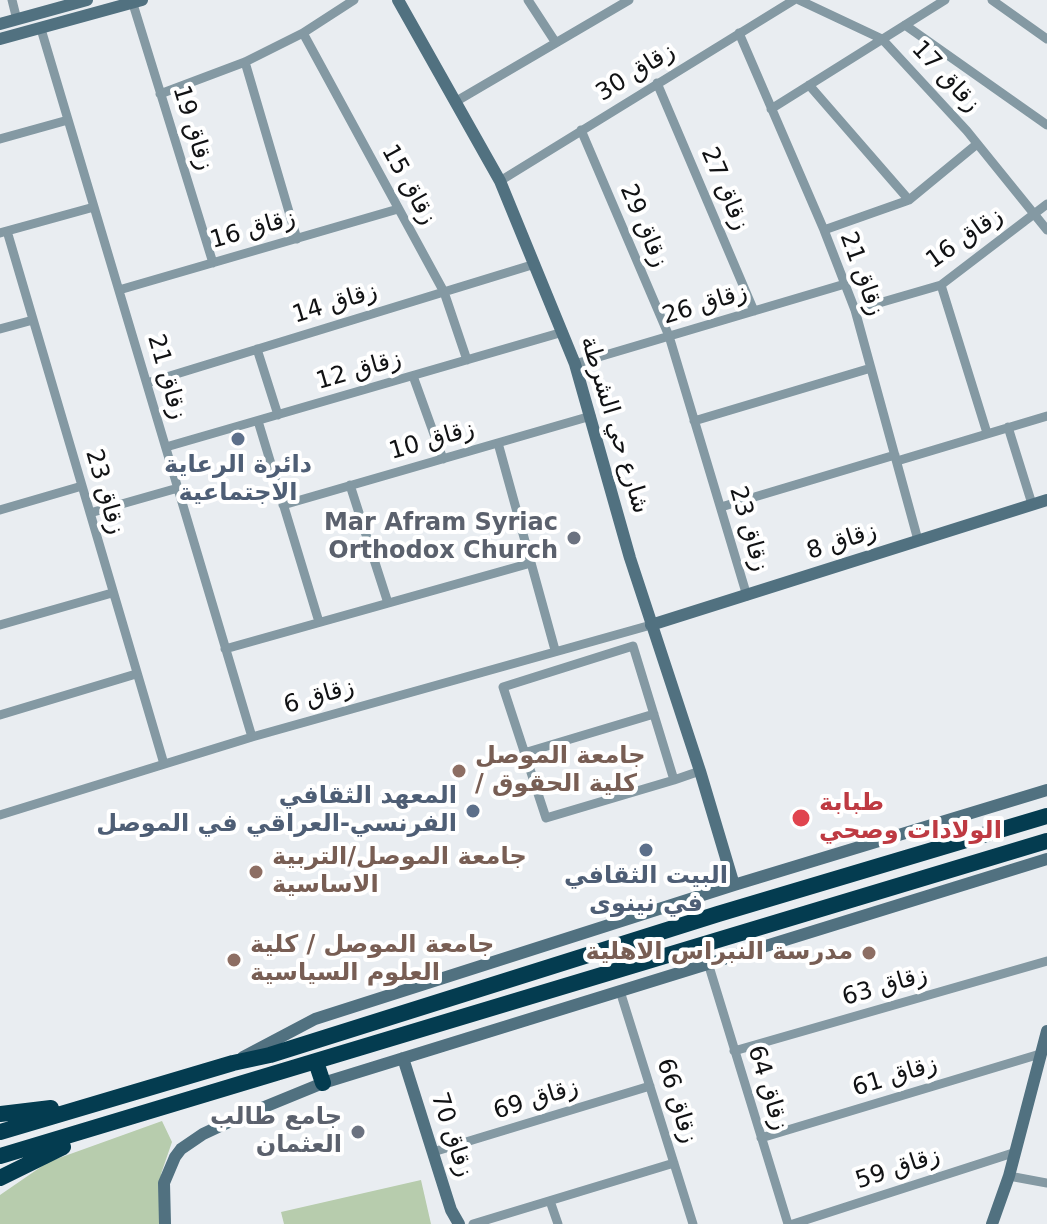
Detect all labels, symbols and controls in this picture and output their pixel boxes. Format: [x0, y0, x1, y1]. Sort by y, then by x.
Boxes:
street label: زقاق 17 [905, 35, 985, 119]
street label: زقاق 30 [591, 38, 681, 108]
street label: زقاق 19 [165, 82, 219, 174]
street label: زقاق 15 [374, 140, 442, 230]
street label: زقاق 27 [694, 143, 754, 235]
street label: زقاق 29 [613, 180, 673, 272]
street label: زقاق 16 [921, 202, 1009, 276]
street label: زقاق 16 [207, 204, 299, 256]
street label: زقاق 21 [833, 228, 889, 320]
street label: زقاق 14 [289, 277, 381, 331]
street label: زقاق 26 [659, 278, 751, 332]
street label: زقاق 21 [140, 331, 192, 423]
street label: شارع حي الشرطة [573, 333, 655, 517]
street label: زقاق 12 [313, 345, 405, 397]
street label: زقاق 10 [386, 415, 478, 467]
marker: دائرة الرعاية الاجتماعية [229, 430, 247, 448]
street label: زقاق 23 [78, 446, 130, 538]
place label: دائرة الرعاية الاجتماعية [164, 452, 312, 508]
street label: زقاق 23 [722, 483, 774, 575]
place label: Mar Afram Syriac Orthodox Church [324, 510, 558, 566]
street label: زقاق 8 [803, 517, 881, 567]
marker: Mar Afram Syriac Orthodox Church [565, 529, 583, 547]
street label: زقاق 6 [280, 673, 358, 721]
place label: جامعة الموصل / كلية الحقوق [475, 743, 646, 799]
marker: جامعة الموصل / كلية الحقوق [450, 762, 468, 780]
place label: المعهد الثقافي الفرنسي-العراقي في الموصل [96, 783, 457, 839]
place label: طبابة الولادات وصحي [819, 790, 1002, 846]
marker: المعهد الثقافي الفرنسي-العراقي في الموصل [464, 802, 482, 820]
marker: طبابة الولادات وصحي [790, 807, 812, 829]
marker: البيت الثقافي في نينوى [637, 841, 655, 859]
place label: جامعة الموصل/التربية الاساسية [272, 844, 527, 900]
marker: جامعة الموصل/التربية الاساسية [247, 863, 265, 881]
place label: البيت الثقافي في نينوى [564, 863, 728, 919]
place label: جامعة الموصل / كلية العلوم السياسية [250, 932, 494, 988]
place label: مدرسة النبراس الاهلية [586, 939, 853, 967]
marker: مدرسة النبراس الاهلية [860, 944, 878, 962]
marker: جامعة الموصل / كلية العلوم السياسية [225, 951, 243, 969]
street label: زقاق 63 [839, 961, 931, 1013]
street label: زقاق 64 [740, 1042, 794, 1134]
street label: زقاق 61 [849, 1050, 941, 1104]
street label: زقاق 66 [649, 1055, 703, 1147]
street label: زقاق 69 [490, 1073, 582, 1127]
street label: زقاق 70 [424, 1089, 478, 1181]
place label: جامع طالب العثمان [210, 1104, 342, 1160]
marker: جامع طالب العثمان [349, 1123, 367, 1141]
street label: زقاق 59 [852, 1142, 944, 1196]

